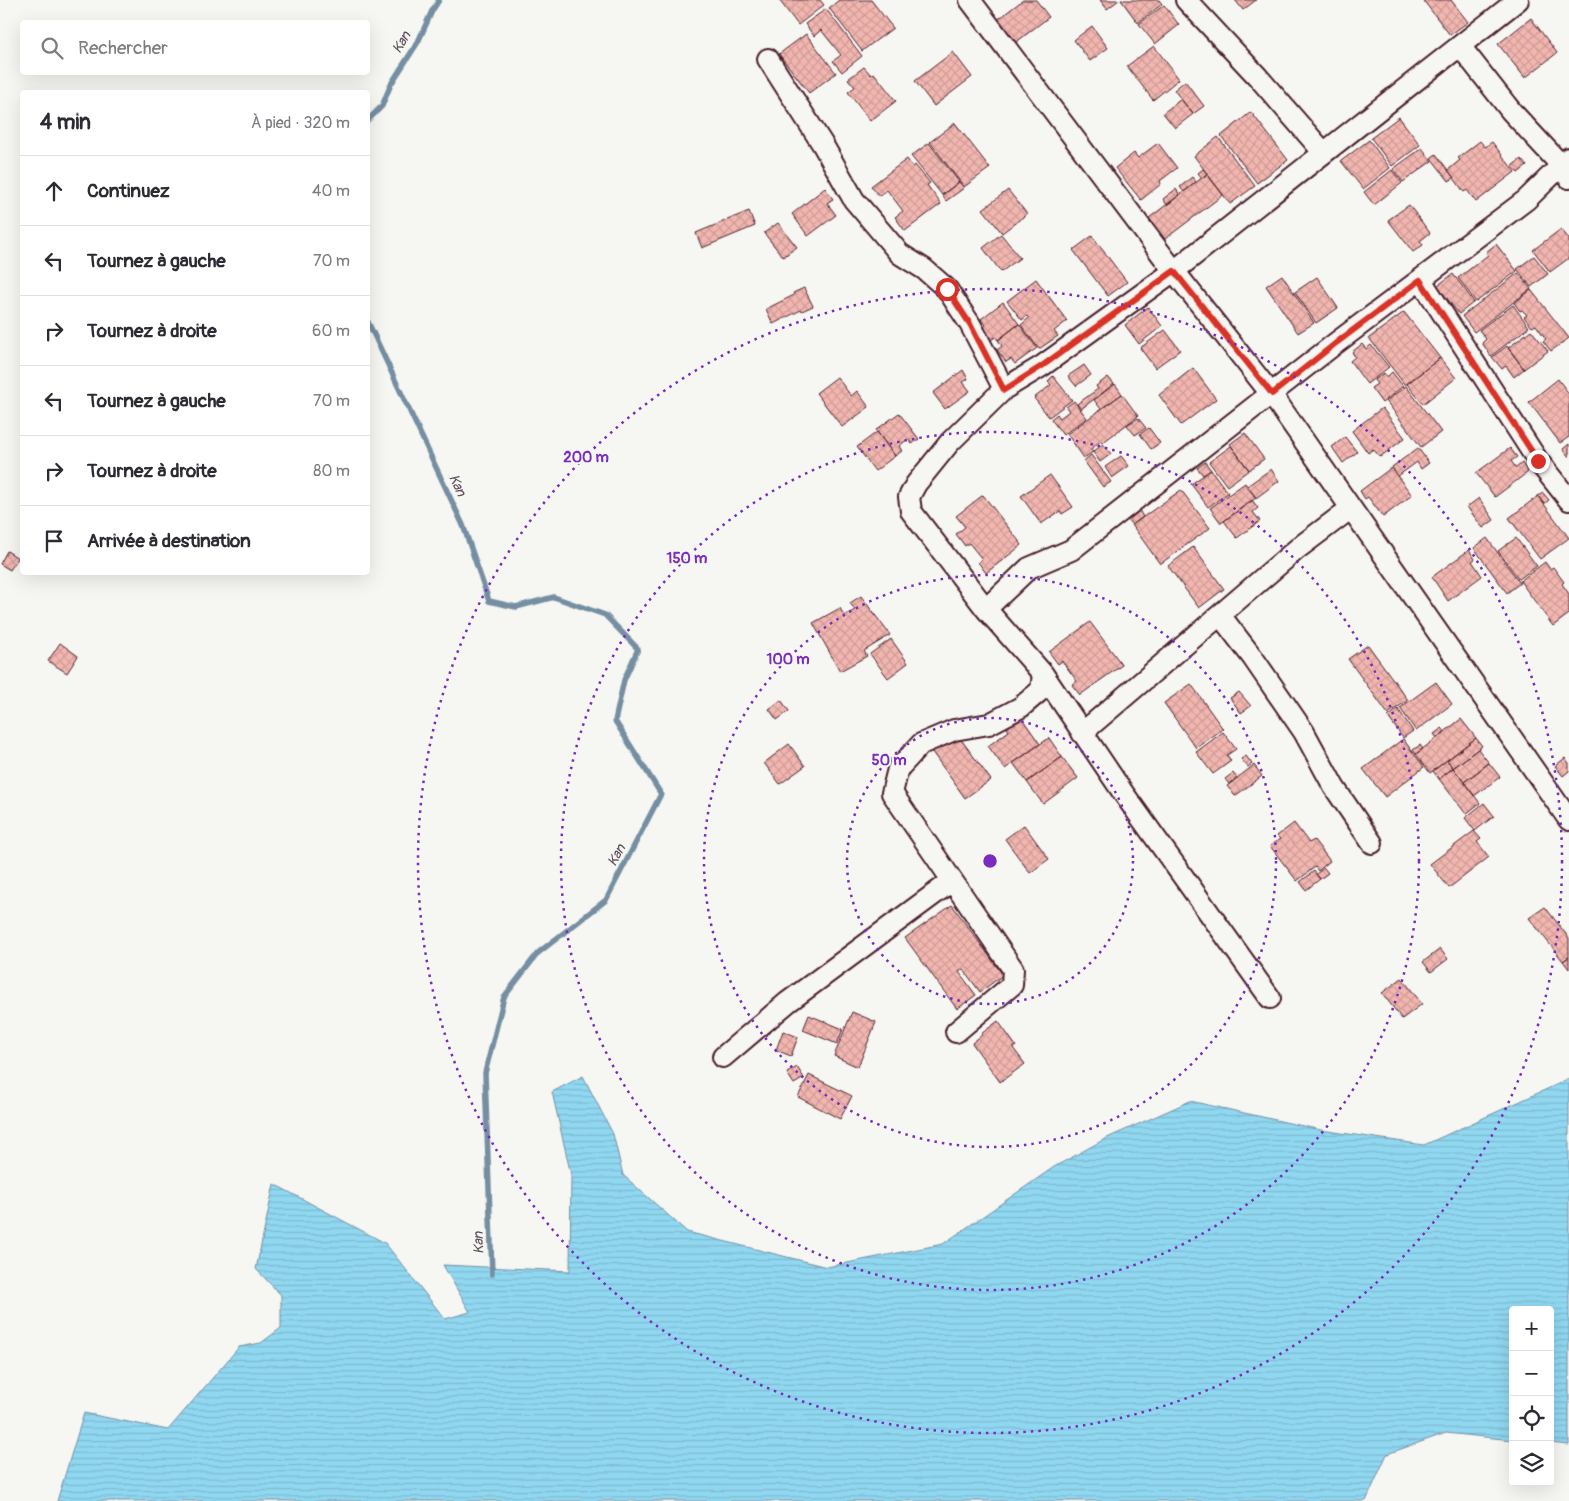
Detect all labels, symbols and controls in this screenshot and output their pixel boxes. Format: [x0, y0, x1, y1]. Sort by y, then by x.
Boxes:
search box [20, 20, 370, 75]
water label: Kan [388, 27, 415, 56]
icon: search [38, 34, 66, 62]
text: Rechercher [78, 36, 168, 60]
text: 4 min [40, 109, 91, 136]
text: À pied · 320 m [251, 113, 350, 133]
icon: ahead [40, 177, 68, 205]
text: Continuez [87, 179, 170, 203]
text: 40 m [312, 181, 350, 201]
icon: left [40, 247, 68, 275]
text: Tournez à gauche [87, 249, 226, 273]
text: 70 m [313, 251, 350, 271]
route start [936, 278, 959, 301]
icon: right [40, 317, 68, 345]
text: Tournez à droite [87, 319, 217, 343]
text: 60 m [312, 321, 350, 341]
icon: left [40, 387, 68, 415]
text: Tournez à gauche [87, 389, 226, 413]
text: 70 m [313, 391, 350, 411]
text: 200 m [563, 448, 609, 467]
route end [1527, 450, 1550, 473]
icon: right [40, 457, 68, 485]
text: Tournez à droite [87, 459, 217, 483]
text: 80 m [313, 461, 350, 481]
water label: Kan [445, 471, 470, 500]
icon: arrive [40, 527, 68, 555]
text: Arrivée à destination [87, 529, 251, 553]
text: 150 m [667, 549, 707, 568]
text: 100 m [767, 650, 809, 669]
text: 50 m [872, 751, 906, 770]
water label: Kan [604, 840, 630, 869]
centre of rings [981, 852, 999, 870]
water label: Kan [470, 1230, 487, 1255]
map controls [1509, 1306, 1554, 1486]
button: + [1509, 1306, 1554, 1351]
button: − [1509, 1351, 1554, 1396]
button: locate [1509, 1396, 1554, 1441]
button: layers [1509, 1441, 1554, 1486]

